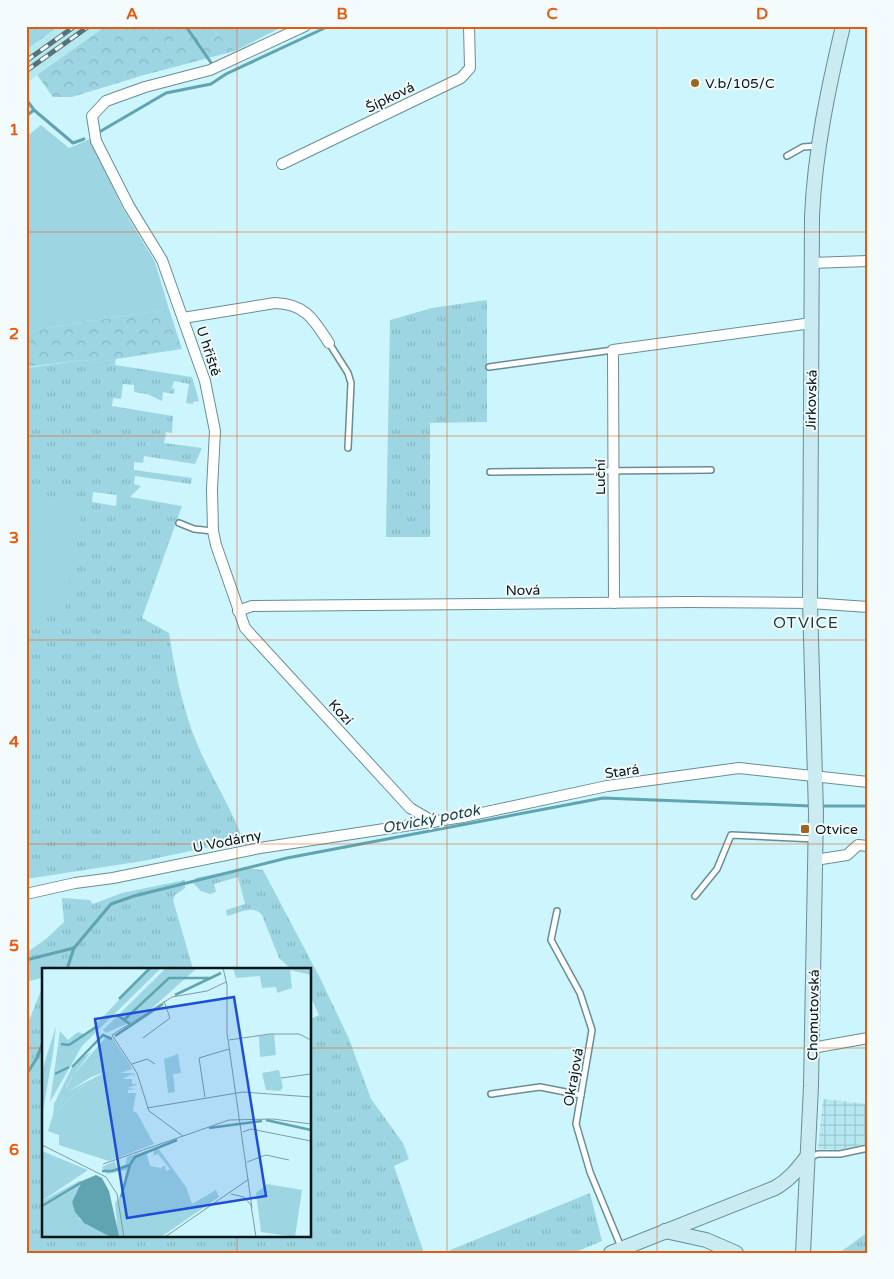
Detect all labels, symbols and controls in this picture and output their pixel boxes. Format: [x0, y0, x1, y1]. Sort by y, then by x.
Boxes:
text: A [126, 4, 138, 24]
text: B [336, 4, 348, 24]
text: C [546, 4, 558, 24]
text: D [756, 4, 768, 24]
place label: V.b/105/C [705, 75, 775, 92]
marker: V.b/105/C [689, 77, 701, 89]
street label: Šípková [363, 78, 417, 116]
text: 1 [9, 120, 19, 140]
text: 2 [9, 324, 19, 344]
street label: U hřiště [192, 324, 225, 378]
street label: Jirkovská [802, 369, 821, 431]
street label: Luční [592, 458, 609, 495]
text: 3 [9, 528, 19, 548]
street label: Nová [506, 582, 540, 599]
district label: OTVICE [773, 613, 839, 633]
street label: Kozí [325, 696, 357, 729]
text: 4 [9, 732, 19, 752]
street label: Stará [604, 761, 640, 782]
water label: Otvický potok [381, 800, 483, 837]
place label: Otvice [815, 821, 858, 838]
marker: Otvice [799, 823, 811, 835]
street label: U Vodárny [191, 826, 263, 856]
text: 5 [9, 936, 19, 956]
inset map [42, 968, 311, 1236]
street label: Chomutovská [804, 969, 823, 1061]
street label: Okrajová [560, 1046, 587, 1108]
text: 6 [9, 1140, 19, 1160]

